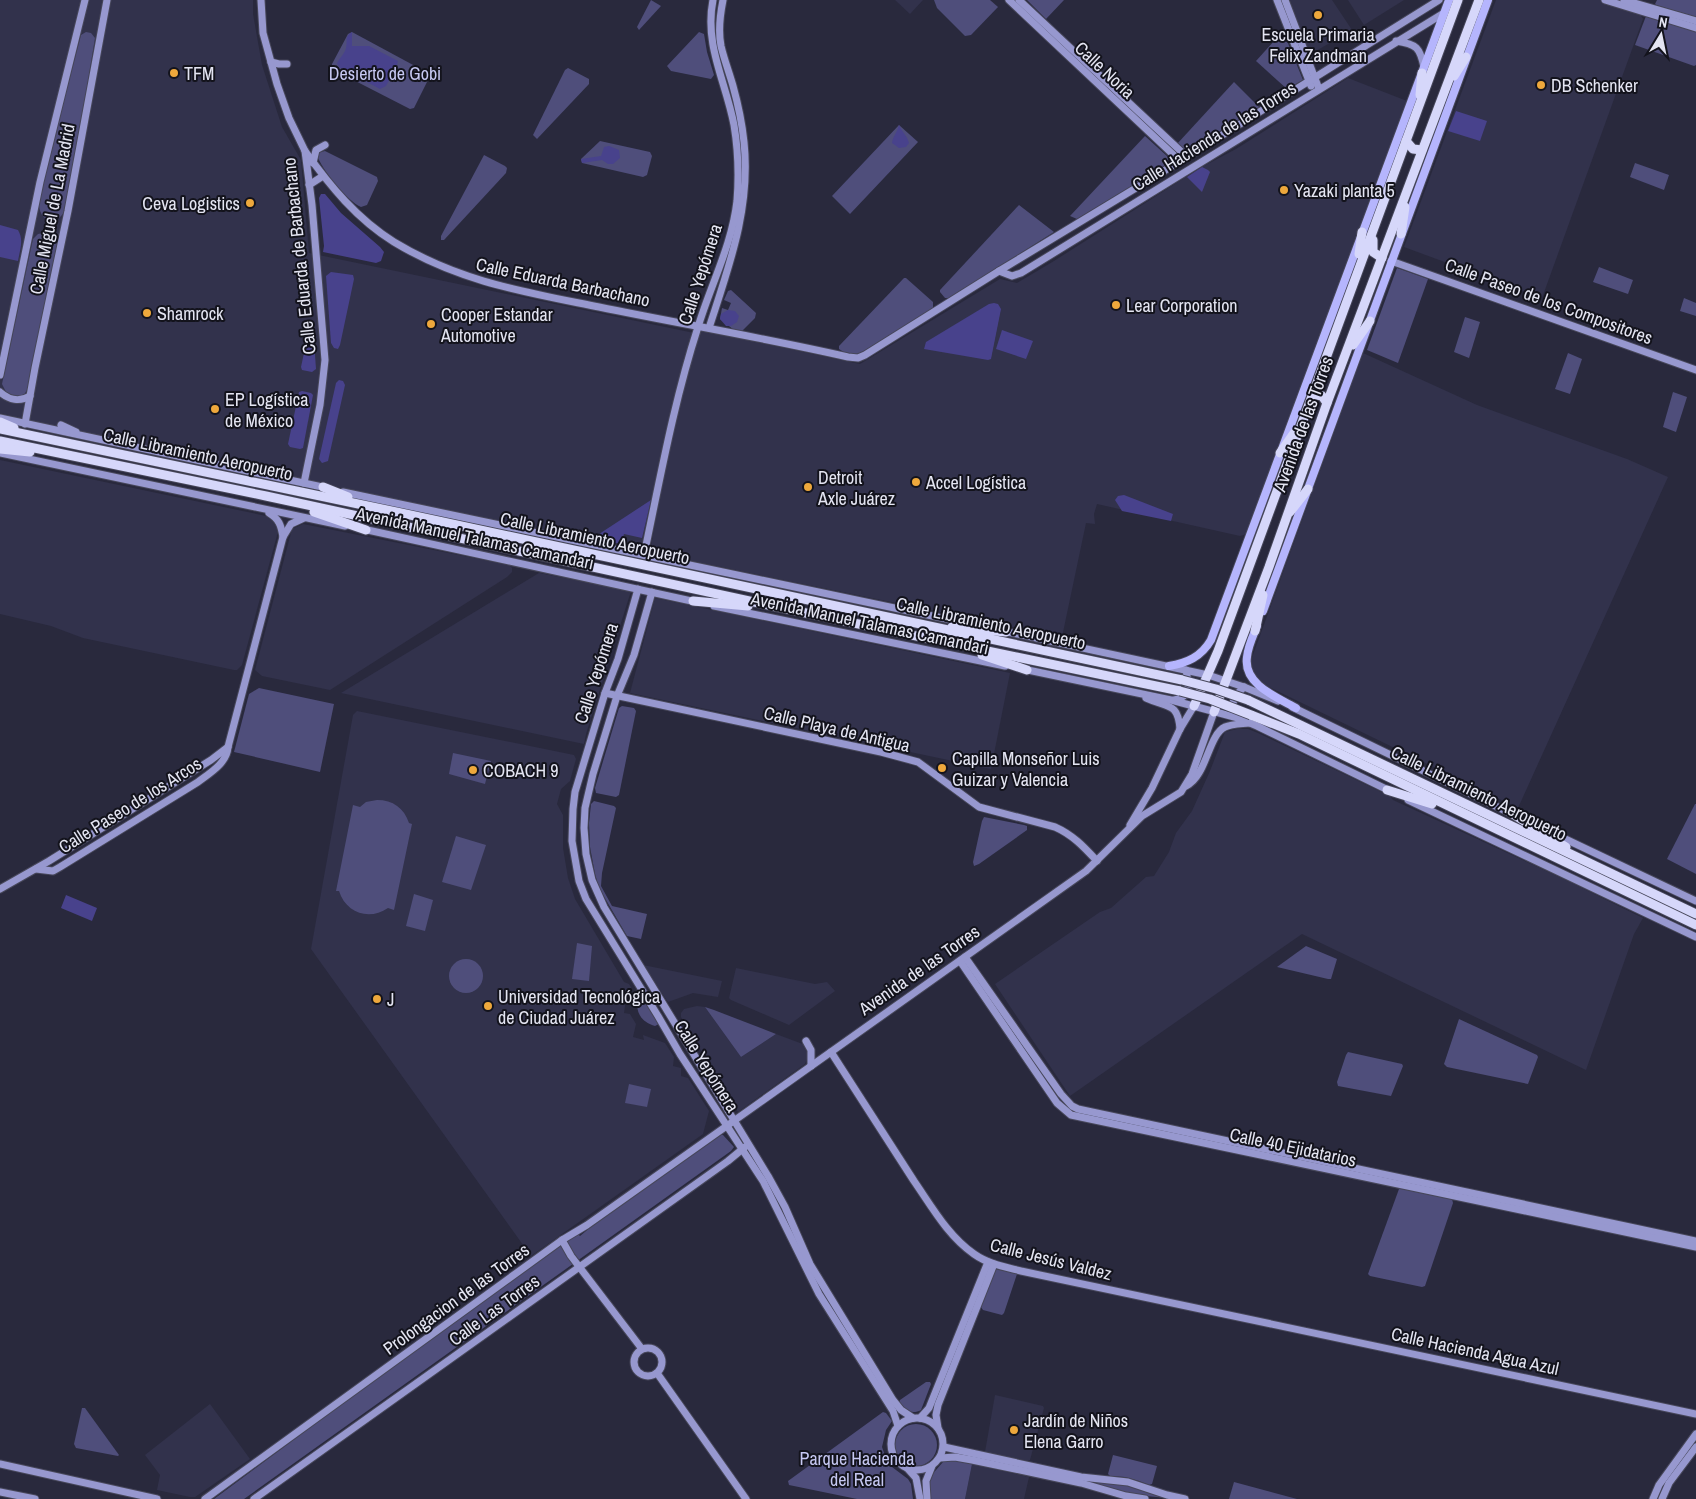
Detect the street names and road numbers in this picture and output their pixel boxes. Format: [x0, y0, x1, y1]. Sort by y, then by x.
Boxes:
street label: Calle Noria [1069, 36, 1141, 104]
street label: Calle Hacienda de las Torres [1127, 75, 1301, 197]
street label: Calle Miguel de La Madrid [23, 122, 81, 296]
street label: Calle Eduarda de Barbachano [276, 156, 322, 356]
street label: Calle Yepómera [672, 220, 728, 328]
street label: Calle Eduarda Barbachano [474, 251, 652, 313]
street label: Calle Paseo de los Compositores [1442, 252, 1656, 350]
street label: Avenida de las Torres [1267, 353, 1339, 496]
street label: Calle Libramiento Aeropuerto [101, 422, 295, 486]
street label: Avenida Manuel Talamas Camandari [353, 500, 596, 575]
street label: Calle Libramiento Aeropuerto [498, 506, 692, 570]
street label: Avenida Manuel Talamas Camandari [748, 585, 991, 660]
street label: Calle Libramiento Aeropuerto [894, 591, 1088, 655]
street label: Calle Yepómera [568, 619, 624, 727]
street label: Calle Playa de Antigua [761, 700, 913, 758]
street label: Calle Libramiento Aeropuerto [1387, 739, 1571, 847]
street label: Calle Paseo de los Arcos [54, 751, 206, 859]
street label: Avenida de las Torres [853, 919, 984, 1022]
street label: Calle Yepómera [669, 1015, 745, 1117]
street label: Calle 40 Ejidatarios [1227, 1121, 1359, 1173]
street label: Calle Jesús Valdez [988, 1232, 1114, 1286]
street label: Prolongacion de las Torres [378, 1237, 534, 1361]
street label: Calle Las Torres [444, 1269, 544, 1351]
street label: Calle Hacienda Agua Azul [1389, 1321, 1561, 1381]

